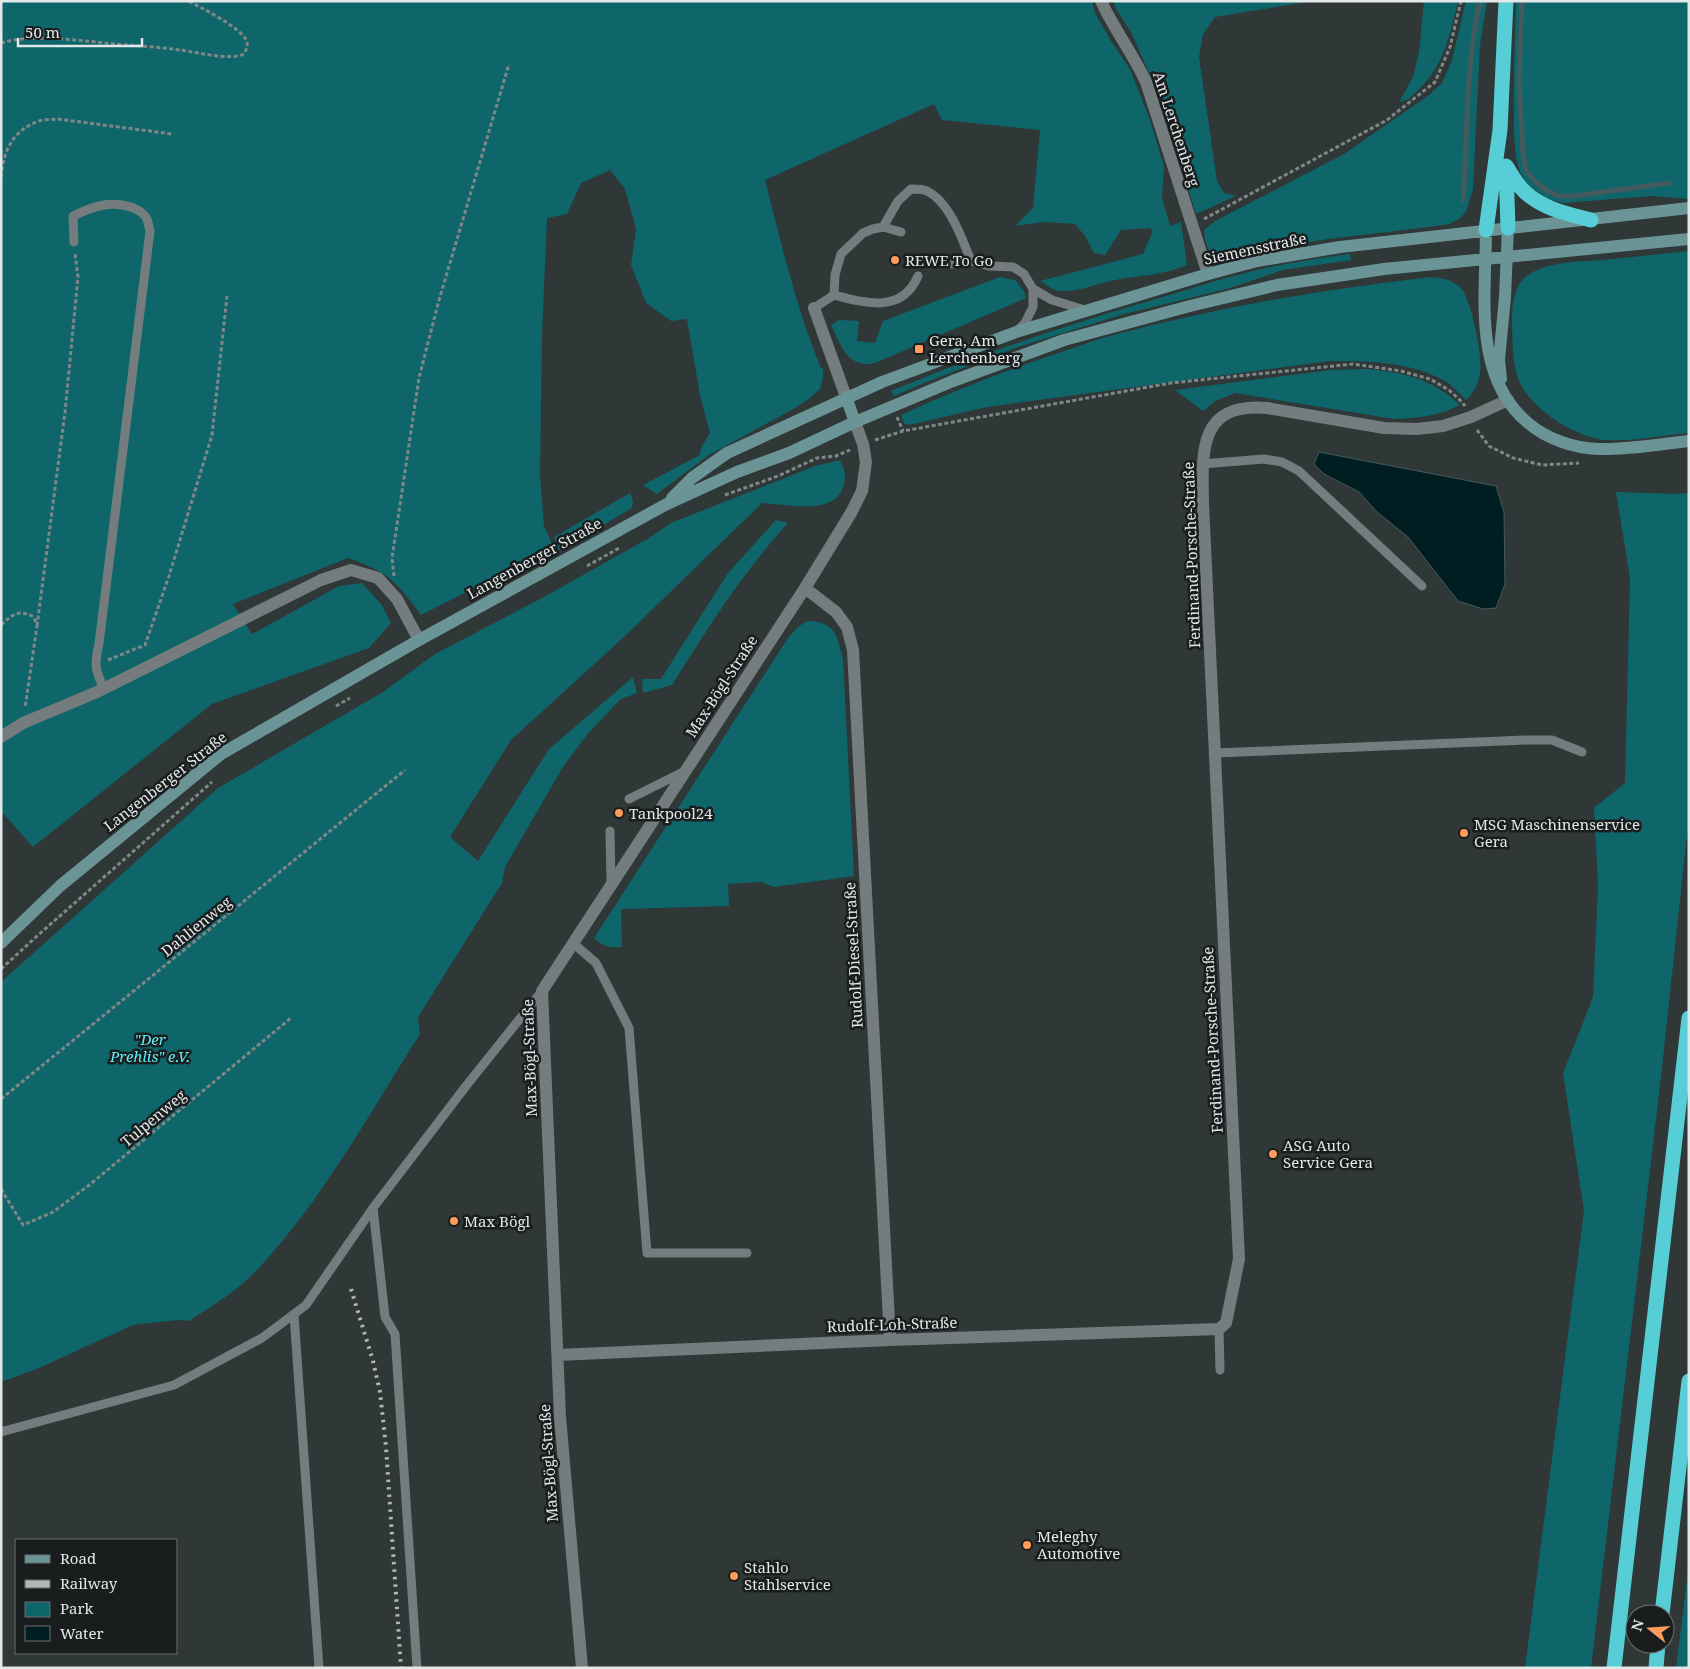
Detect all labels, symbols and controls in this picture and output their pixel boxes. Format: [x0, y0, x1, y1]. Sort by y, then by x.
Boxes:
scale bar [18, 15, 141, 47]
text: 50 m [25, 22, 60, 42]
street label: Am Lerchenberg [1149, 69, 1205, 189]
street label: Siemensstraße [1202, 227, 1308, 269]
place label: REWE To Go [905, 250, 993, 270]
marker: REWE To Go [889, 254, 901, 266]
place label: Gera, Am Lerchenberg [929, 330, 1020, 367]
marker: Gera, Am Lerchenberg [913, 343, 925, 355]
street label: Ferdinand-Porsche-Straße [1178, 461, 1204, 649]
street label: Langenberger Straße [463, 513, 605, 603]
street label: Max-Bögl-Straße [680, 631, 762, 741]
street label: Langenberger Straße [99, 727, 231, 835]
place label: Tankpool24 [629, 803, 713, 823]
marker: Tankpool24 [613, 807, 625, 819]
place label: MSG Maschinenservice Gera [1474, 814, 1640, 851]
marker: MSG Maschinenservice Gera [1458, 827, 1470, 839]
street label: Rudolf-Diesel-Straße [839, 881, 867, 1029]
street label: Dahlienweg [157, 891, 235, 961]
street label: Ferdinand-Porsche-Straße [1197, 946, 1227, 1134]
street label: Max-Bögl-Straße [517, 999, 541, 1117]
park label: "Der Prehlis" e.V. [109, 1029, 190, 1066]
street label: Tulpenweg [116, 1085, 190, 1151]
place label: ASG Auto Service Gera [1283, 1135, 1373, 1172]
marker: ASG Auto Service Gera [1267, 1148, 1279, 1160]
place label: Max Bögl [464, 1211, 531, 1231]
marker: Max Bögl [448, 1215, 460, 1227]
street label: Rudolf-Loh-Straße [826, 1312, 958, 1336]
street label: Max-Bögl-Straße [534, 1403, 562, 1523]
place label: Meleghy Automotive [1037, 1526, 1120, 1563]
legend [15, 1539, 178, 1654]
marker: Meleghy Automotive [1021, 1539, 1033, 1551]
text: Road [60, 1548, 96, 1568]
place label: Stahlo Stahlservice [744, 1557, 831, 1594]
marker: Stahlo Stahlservice [728, 1570, 740, 1582]
text: Railway [60, 1573, 118, 1593]
text: Park [60, 1598, 94, 1618]
north arrow [1625, 1604, 1675, 1654]
text: N [1626, 1617, 1648, 1633]
text: Water [60, 1623, 103, 1643]

